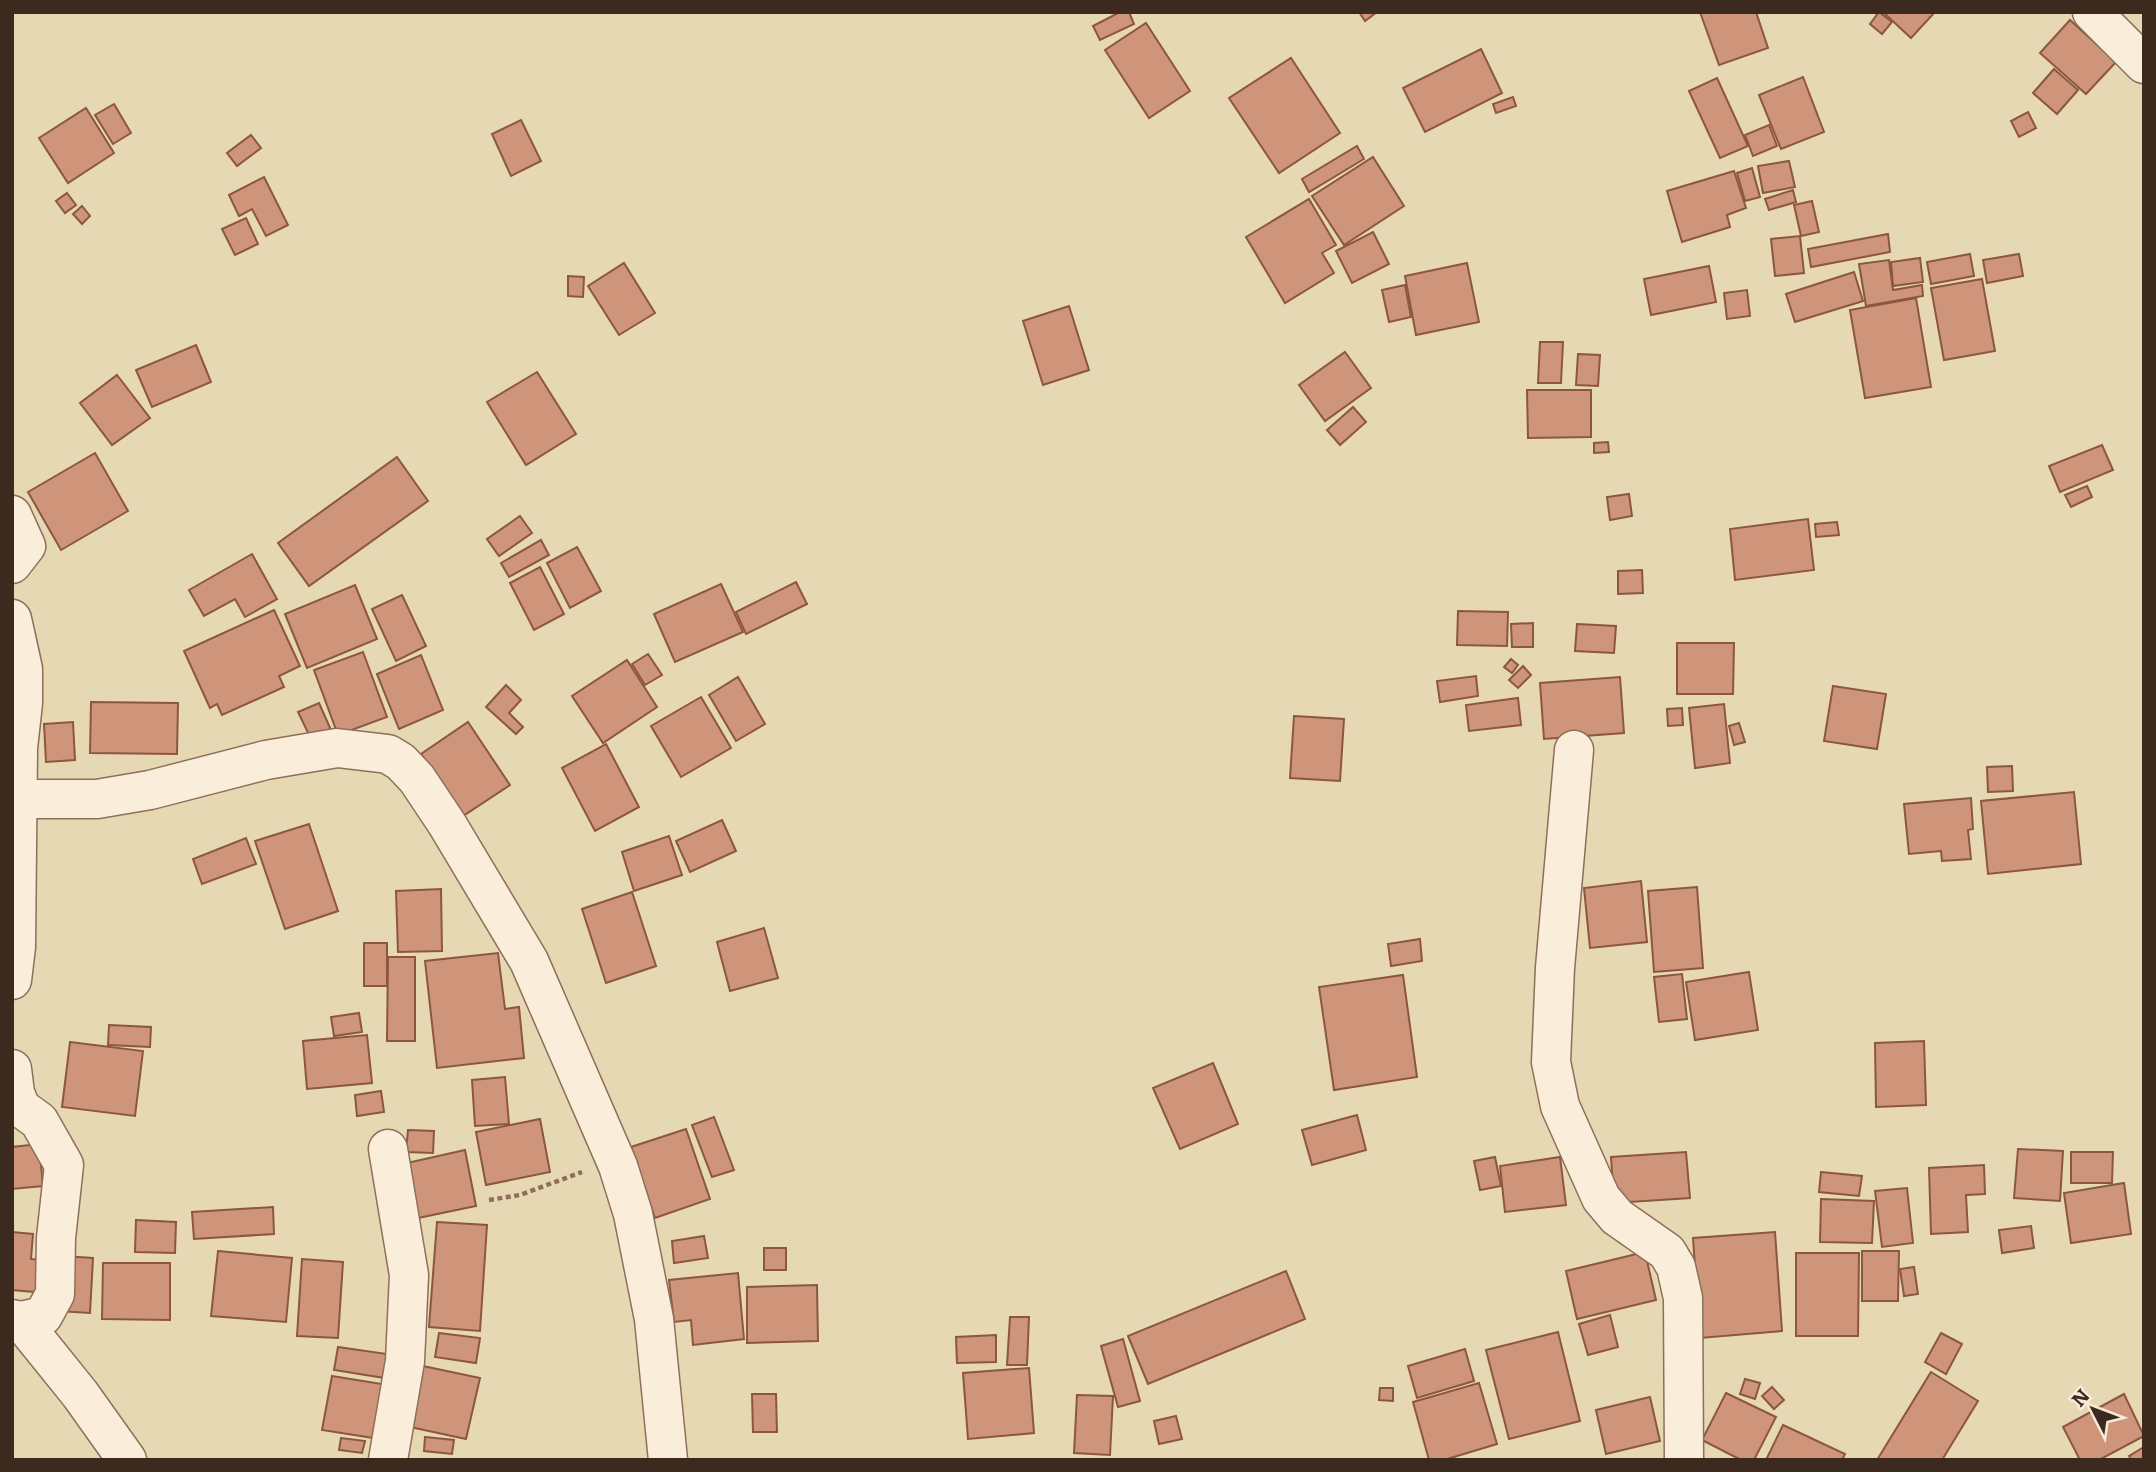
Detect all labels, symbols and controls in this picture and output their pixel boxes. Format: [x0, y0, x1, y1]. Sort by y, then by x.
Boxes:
north arrow [2058, 1374, 2128, 1444]
text: N [2064, 1382, 2095, 1412]

